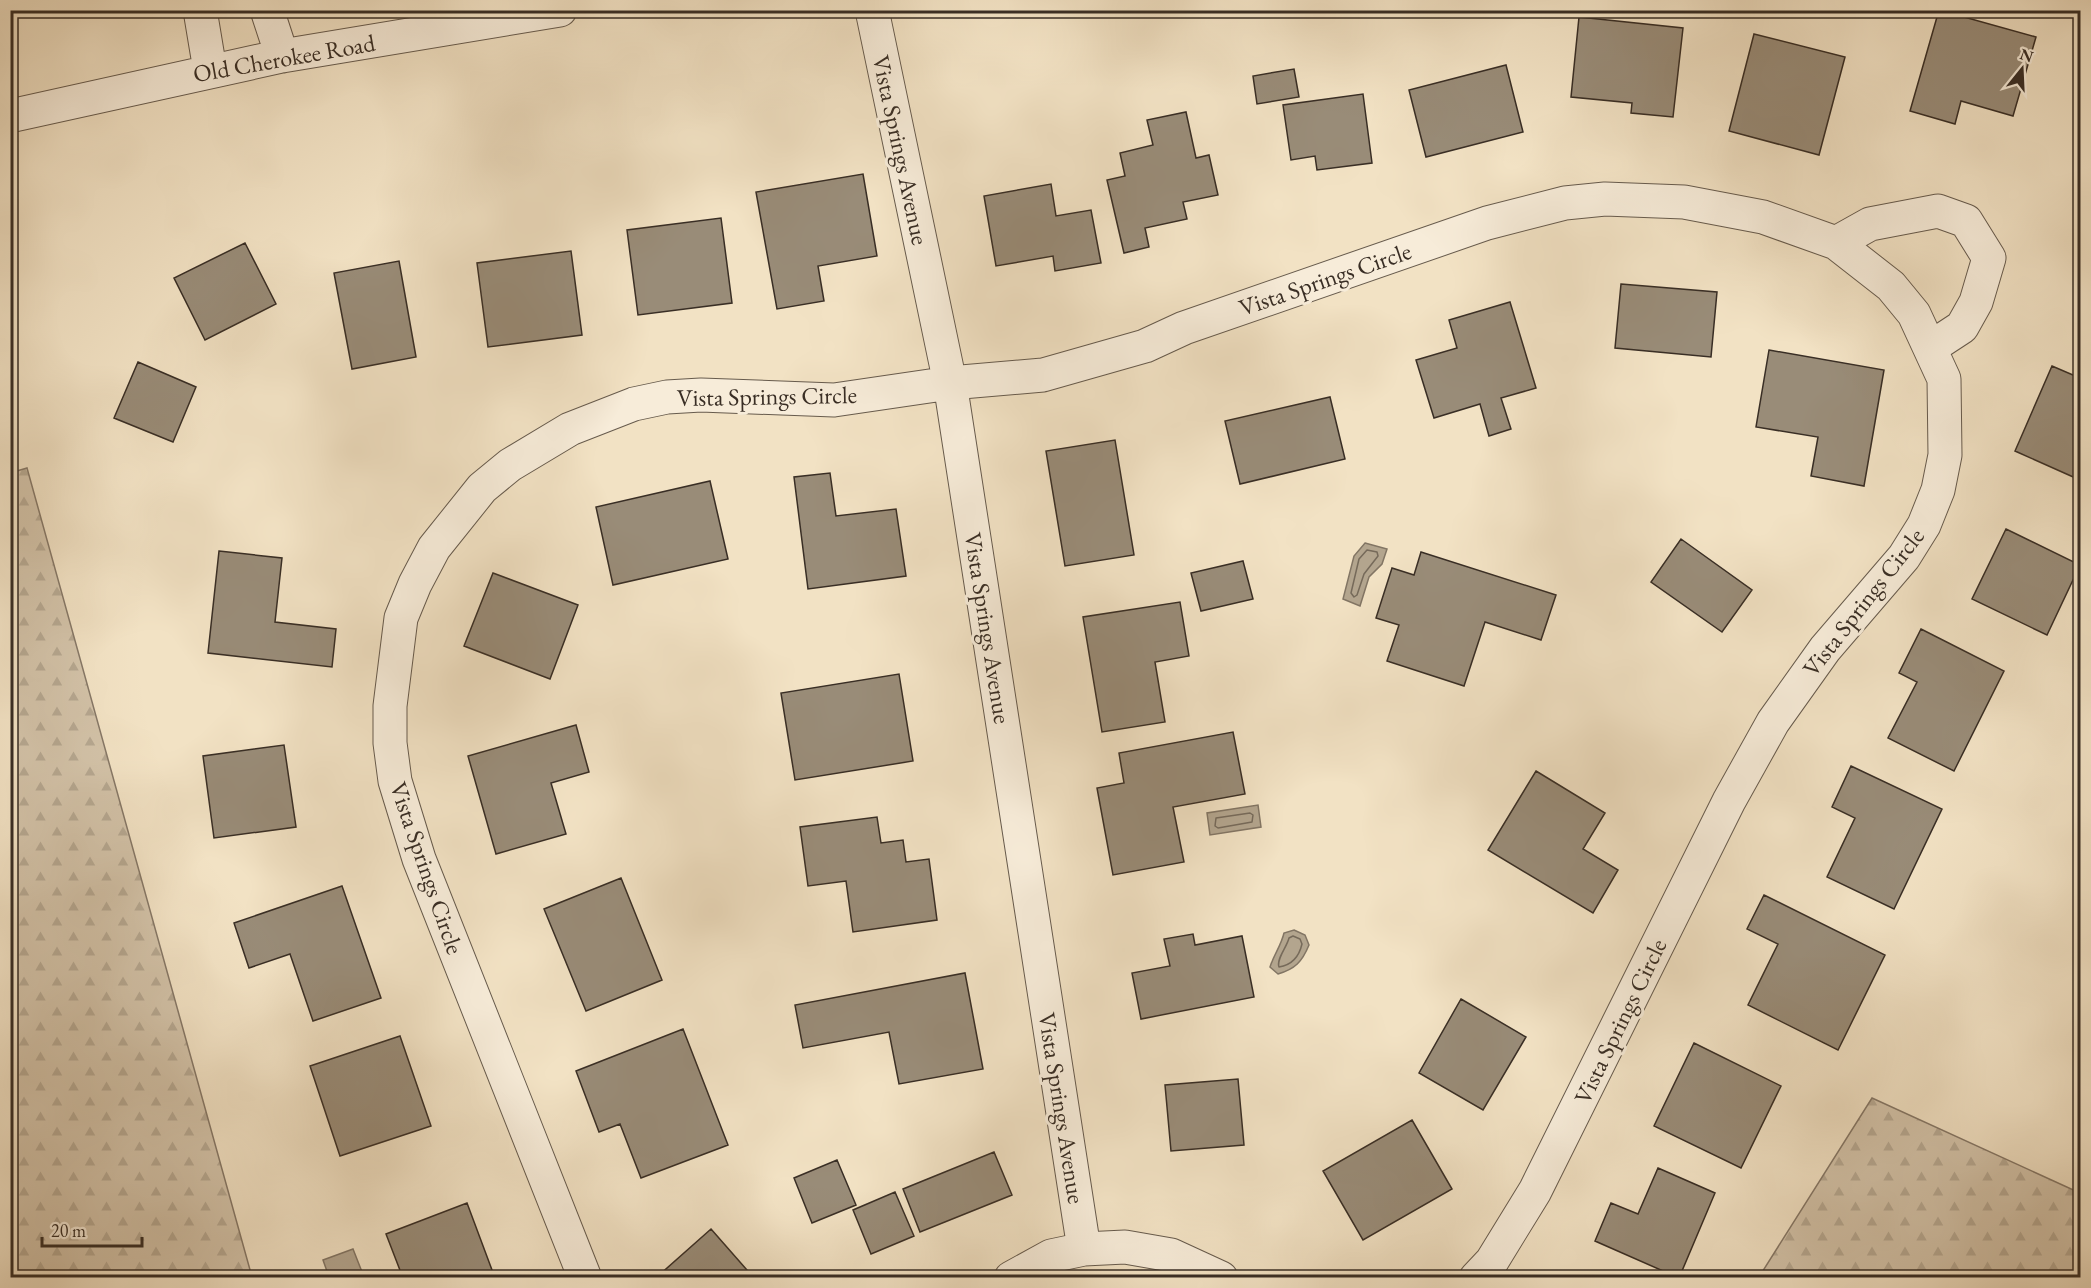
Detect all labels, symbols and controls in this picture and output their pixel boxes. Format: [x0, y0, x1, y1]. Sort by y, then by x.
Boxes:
street label: Old Cherokee Road [191, 27, 378, 89]
north arrow [1992, 39, 2052, 99]
text: N [2017, 43, 2036, 67]
street label: Vista Springs Avenue [866, 52, 936, 248]
street label: Vista Springs Circle [1235, 235, 1415, 323]
street label: Vista Springs Circle [677, 379, 857, 413]
street label: Vista Springs Circle [1795, 521, 1931, 683]
street label: Vista Springs Avenue [958, 530, 1018, 726]
street label: Vista Springs Circle [383, 778, 471, 958]
street label: Vista Springs Circle [1567, 933, 1673, 1109]
street label: Vista Springs Avenue [1032, 1010, 1092, 1206]
scale bar [42, 1210, 142, 1248]
text: 20 m [51, 1219, 86, 1242]

